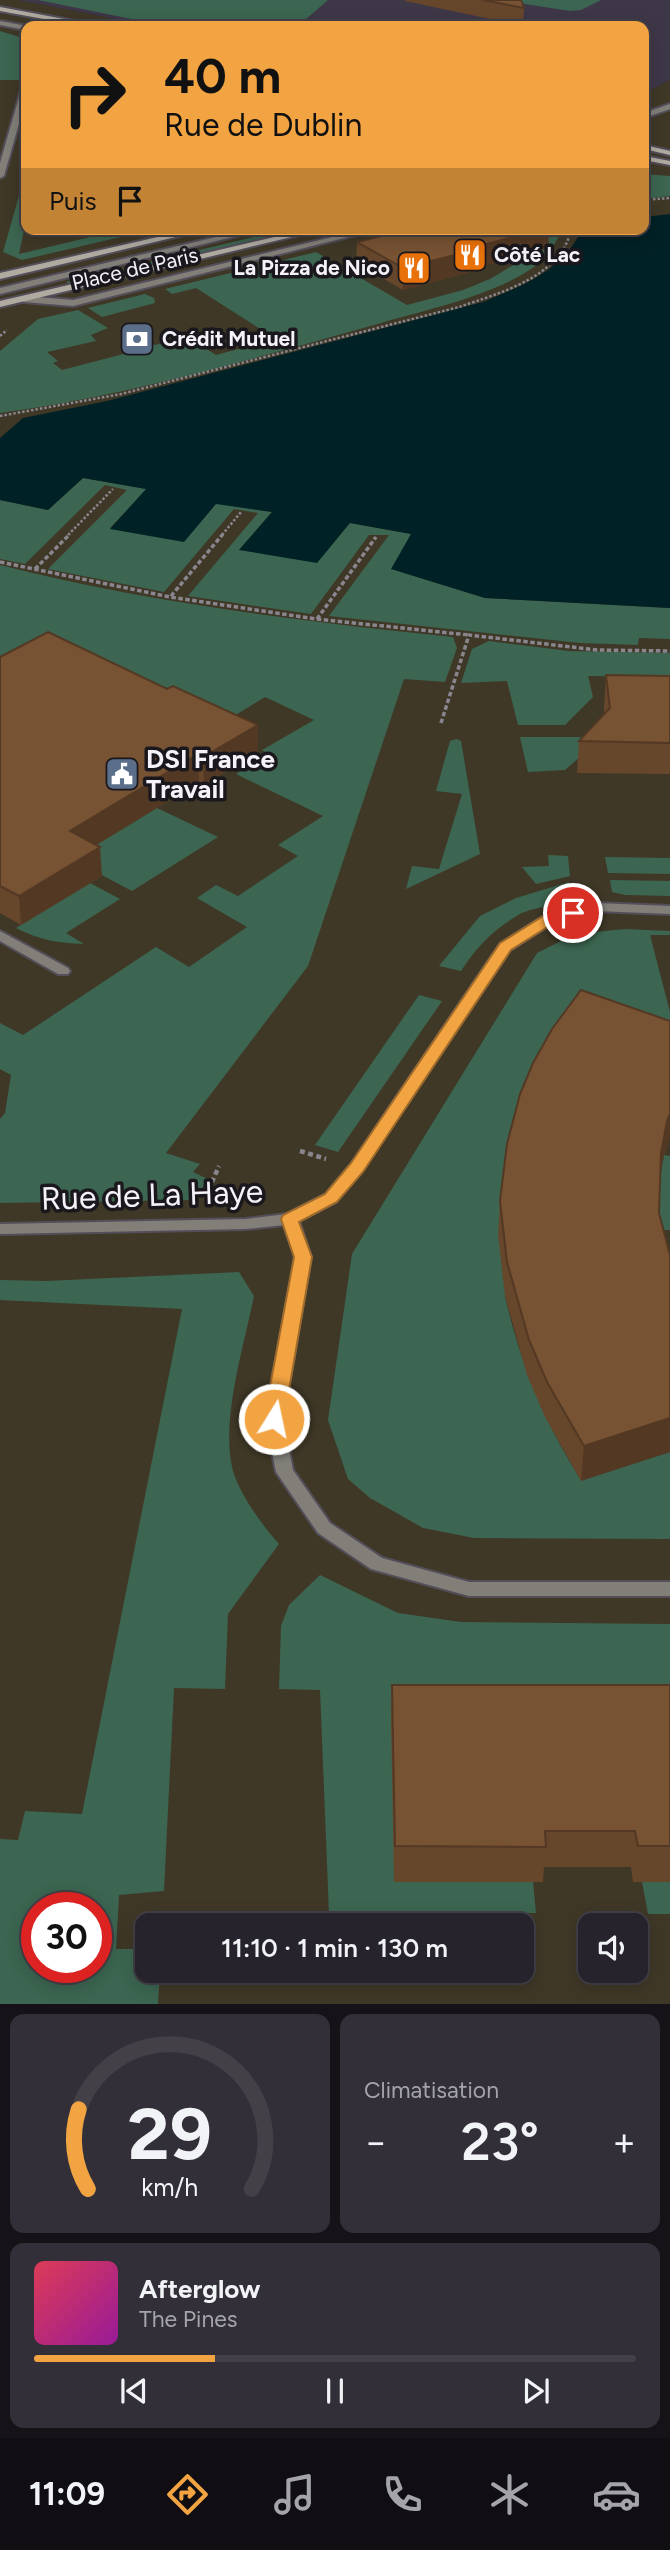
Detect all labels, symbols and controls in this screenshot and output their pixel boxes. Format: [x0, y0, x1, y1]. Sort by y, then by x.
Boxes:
text: 40 m [164, 46, 281, 105]
icon: right [49, 49, 140, 140]
text: Rue de Dublin [164, 106, 362, 144]
icon: arrive [111, 182, 149, 220]
text: Puis [49, 185, 97, 217]
restaurant icon: Côté Lac [451, 236, 489, 274]
street label: Place de Paris [69, 242, 200, 295]
place label: Côté Lac [494, 242, 581, 267]
restaurant icon: La Pizza de Nico [395, 249, 433, 287]
place label: La Pizza de Nico [234, 255, 390, 280]
bank icon: Crédit Mutuel [118, 320, 156, 358]
place label: Crédit Mutuel [162, 326, 295, 351]
place label: DSI France Travail [146, 743, 275, 805]
public building icon: DSI France Travail [103, 755, 141, 793]
pin [543, 883, 603, 943]
icon: arrive [554, 894, 592, 932]
street label: Rue de La Haye [40, 1172, 264, 1218]
position arrow [237, 1382, 311, 1456]
speed limit sign: 30 [21, 1892, 112, 1983]
map controls [578, 1913, 648, 1983]
button: sound [578, 1913, 648, 1983]
text: 11:10 · 1 min · 130 m [221, 1932, 448, 1964]
text: Climatisation [364, 2076, 499, 2104]
text: 29 [128, 2091, 212, 2178]
text: 23° [461, 2111, 539, 2173]
text: − [364, 2119, 388, 2165]
text: + [612, 2119, 636, 2165]
text: km/h [141, 2172, 199, 2202]
text: Afterglow [139, 2273, 261, 2305]
text: The Pines [139, 2305, 238, 2333]
icon: previous [115, 2372, 153, 2410]
icon: pause [316, 2372, 354, 2410]
icon: next [517, 2372, 555, 2410]
icon: directions [163, 2470, 212, 2519]
icon: music [270, 2470, 319, 2519]
icon: phone [378, 2470, 427, 2519]
icon: climate [485, 2470, 534, 2519]
icon: car [592, 2470, 641, 2519]
text: 11:09 [29, 2475, 105, 2513]

